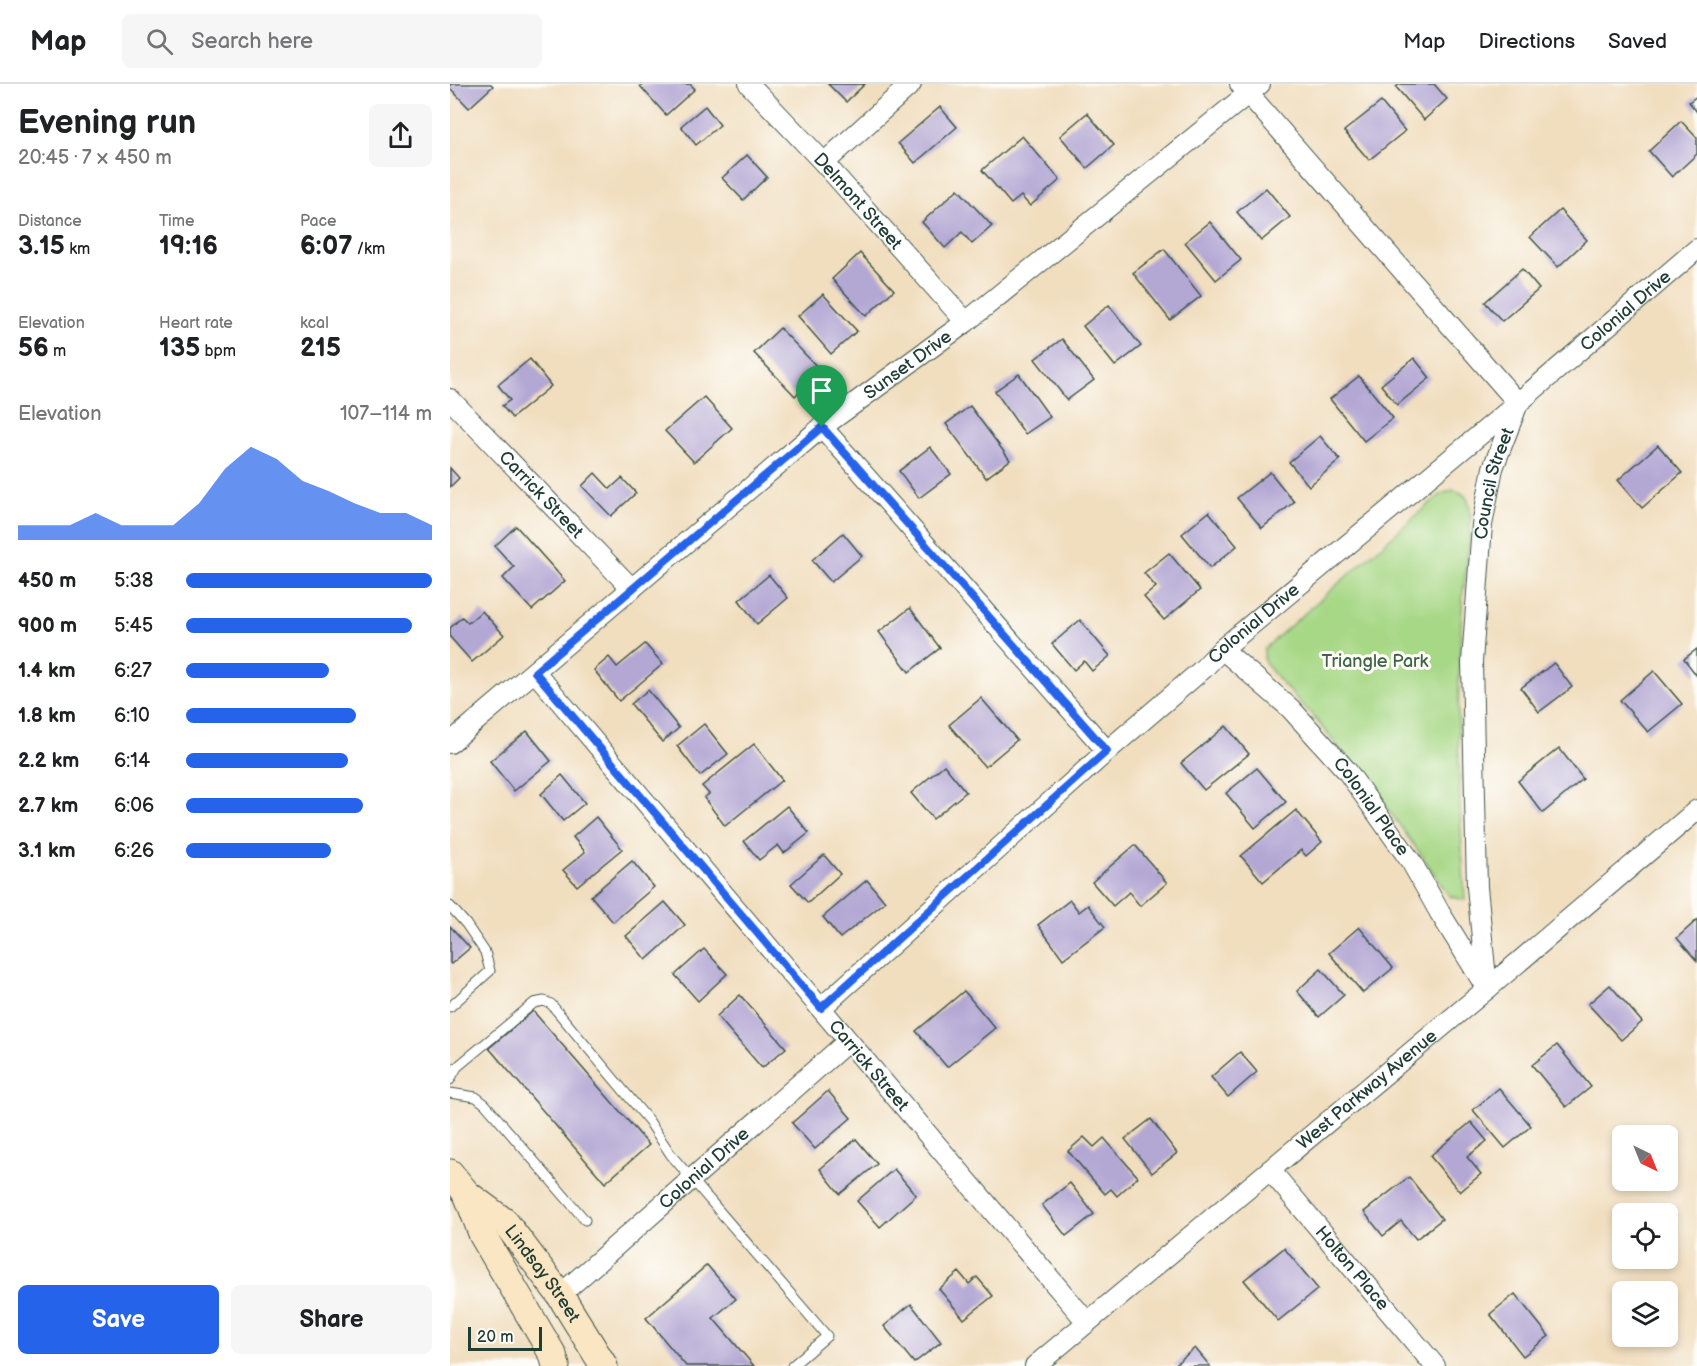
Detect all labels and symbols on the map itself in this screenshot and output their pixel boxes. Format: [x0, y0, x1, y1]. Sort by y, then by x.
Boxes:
street label: Delmont Street [809, 148, 907, 254]
street label: Colonial Drive [1576, 266, 1675, 355]
street label: Sunset Drive [860, 325, 956, 404]
pin [796, 365, 847, 427]
street label: Council Street [1470, 424, 1518, 540]
street label: Carrick Street [495, 446, 588, 543]
street label: Colonial Drive [1203, 579, 1304, 668]
park label: Triangle Park [1322, 651, 1429, 672]
street label: Colonial Place [1329, 753, 1414, 860]
street label: Carrick Street [825, 1016, 914, 1115]
street label: West Parkway Avenue [1292, 1025, 1441, 1154]
street label: Colonial Drive [655, 1123, 754, 1213]
north arrow [1612, 1125, 1678, 1191]
street label: Lindsay Street [500, 1221, 585, 1326]
street label: Holton Place [1311, 1222, 1394, 1314]
scale bar [468, 1324, 542, 1352]

